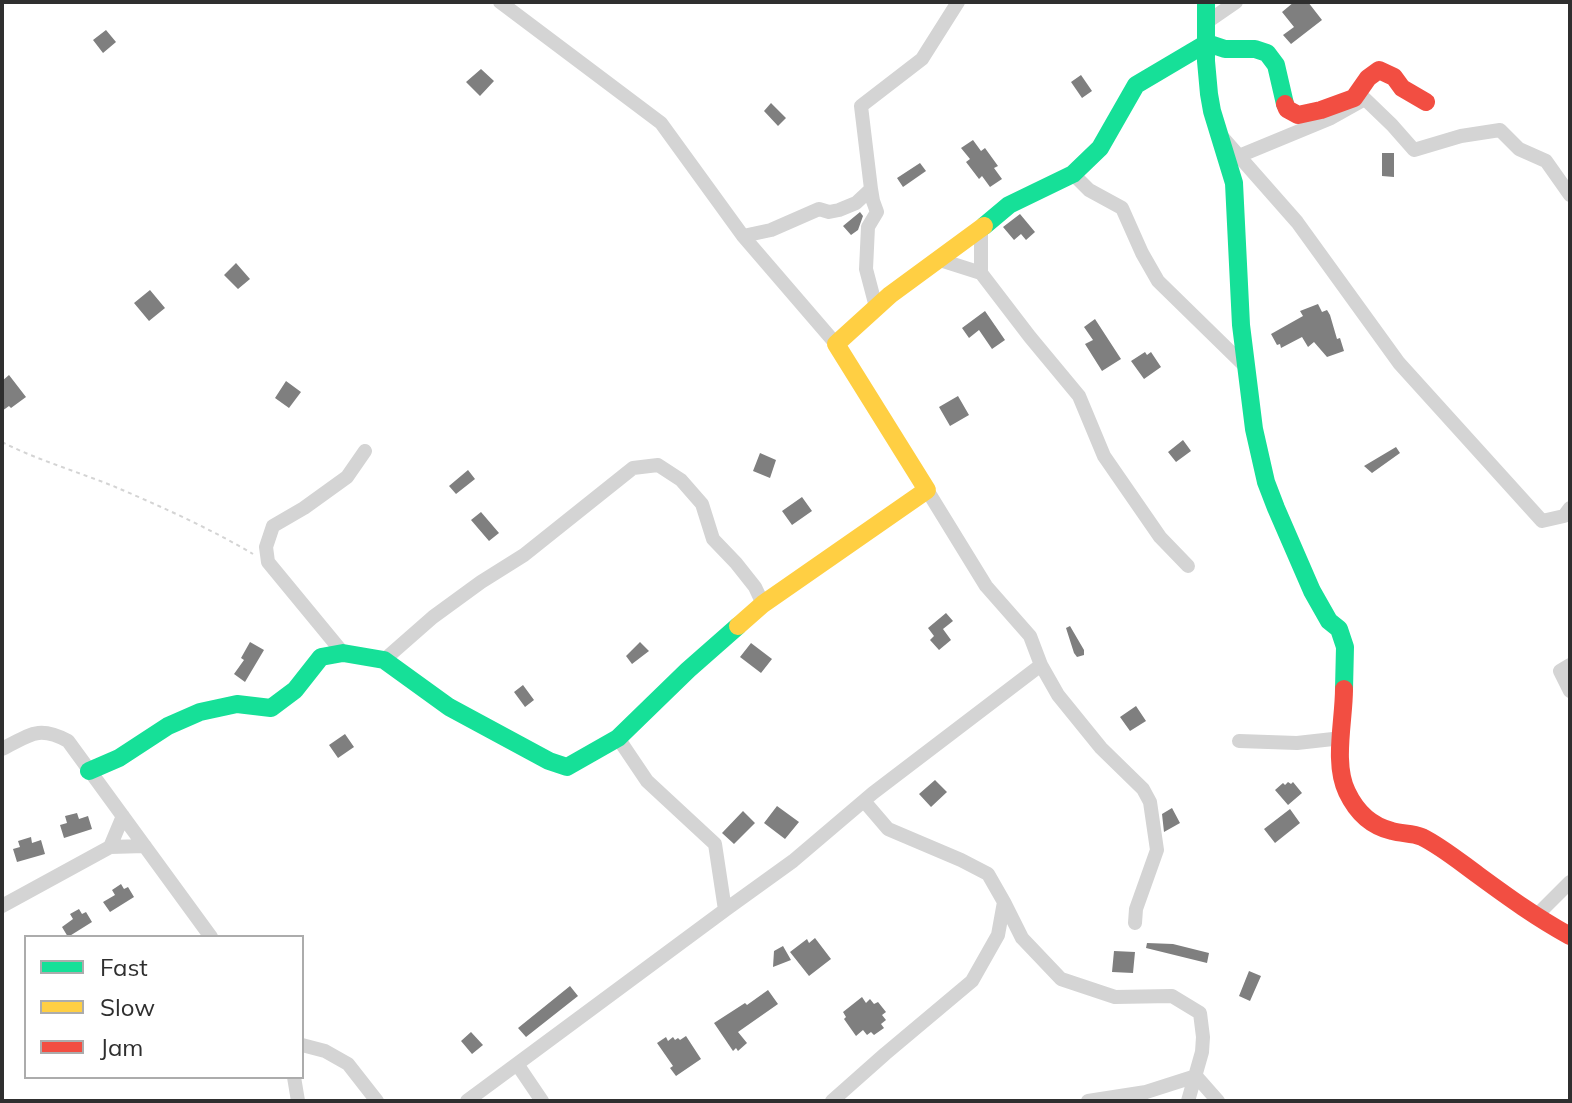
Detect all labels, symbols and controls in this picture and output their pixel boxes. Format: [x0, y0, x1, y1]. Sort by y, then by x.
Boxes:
legend [24, 935, 304, 1079]
text: Fast [100, 952, 148, 982]
text: Slow [100, 992, 155, 1022]
text: Jam [100, 1032, 143, 1062]

